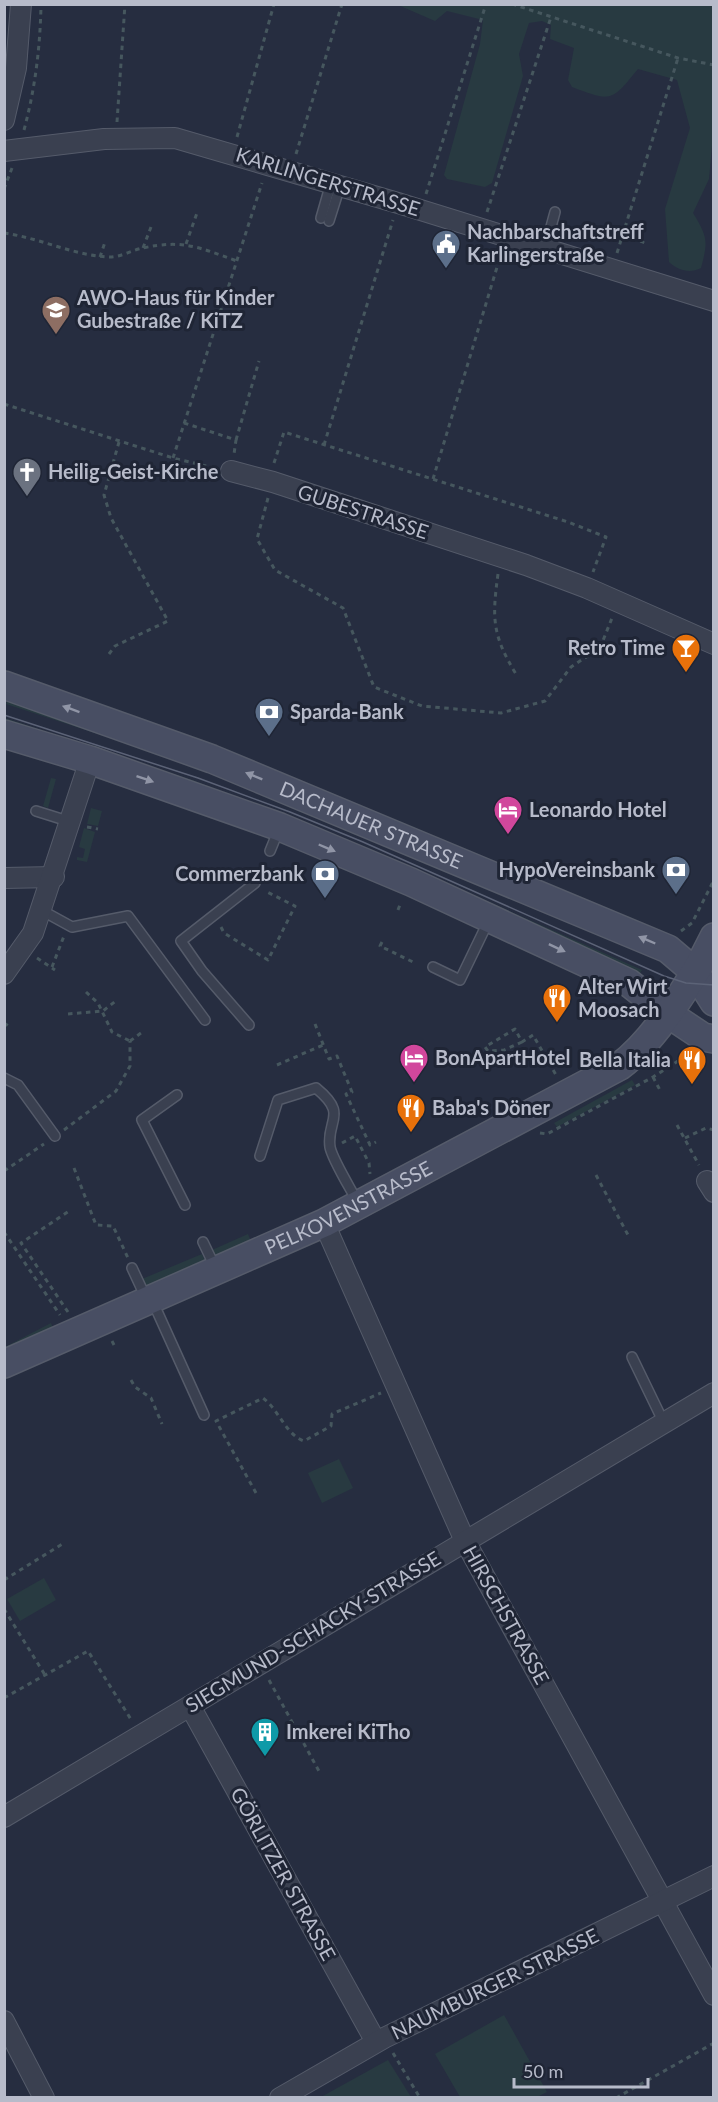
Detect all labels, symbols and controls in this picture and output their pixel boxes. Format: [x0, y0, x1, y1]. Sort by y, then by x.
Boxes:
street label: KARLINGERSTRASSE [233, 142, 423, 220]
place label: Nachbarschaftstreff Karlingerstraße [467, 219, 644, 266]
public building icon: Nachbarschaftstreff Karlingerstraße [430, 228, 462, 270]
place label: AWO-Haus für Kinder Gubestraße / KiTZ [76, 285, 275, 332]
school or university icon: AWO-Haus für Kinder Gubestraße / KiTZ [40, 294, 72, 336]
church icon: Heilig-Geist-Kirche [11, 456, 43, 498]
place label: Heilig-Geist-Kirche [48, 459, 219, 483]
street label: GUBESTRASSE [295, 479, 432, 543]
bar icon: Retro Time [670, 632, 702, 674]
place label: Retro Time [567, 635, 665, 659]
bank icon: Sparda-Bank [253, 696, 285, 738]
place label: Sparda-Bank [290, 699, 404, 723]
one-way arrow [62, 703, 80, 713]
one-way arrow [244, 771, 262, 781]
one-way arrow [136, 775, 154, 785]
street label: DACHAUER STRASSE [276, 776, 466, 873]
hotel icon: Leonardo Hotel [492, 794, 524, 836]
place label: Leonardo Hotel [529, 797, 667, 821]
one-way arrow [319, 843, 336, 852]
bank icon: HypoVereinsbank [660, 854, 692, 896]
place label: HypoVereinsbank [499, 857, 655, 881]
bank icon: Commerzbank [309, 858, 341, 900]
place label: Commerzbank [175, 861, 304, 885]
one-way arrow [638, 935, 656, 944]
one-way arrow [548, 944, 565, 953]
place label: Alter Wirt Moosach [577, 974, 668, 1021]
restaurant icon: Alter Wirt Moosach [541, 982, 573, 1024]
hotel icon: BonApartHotel [398, 1042, 430, 1084]
restaurant icon: Bella Italia [676, 1044, 708, 1086]
place label: BonApartHotel [435, 1045, 570, 1069]
place label: Bella Italia [579, 1047, 671, 1071]
restaurant icon: Baba's Döner [395, 1092, 427, 1134]
place label: Baba's Döner [432, 1095, 551, 1119]
street label: PELKOVENSTRASSE [260, 1155, 436, 1259]
street label: HIRSCHSTRASSE [459, 1541, 555, 1688]
street label: SIEGMUND-SCHACKY-STRASSE [181, 1545, 444, 1717]
building icon: Imkerei KiTho [249, 1716, 281, 1758]
place label: Imkerei KiTho [286, 1719, 410, 1743]
street label: GÖRLITZER STRASSE [226, 1783, 341, 1964]
street label: NAUMBURGER STRASSE [387, 1922, 602, 2044]
scale bar [514, 2051, 648, 2089]
text: 50 m [523, 2060, 563, 2082]

